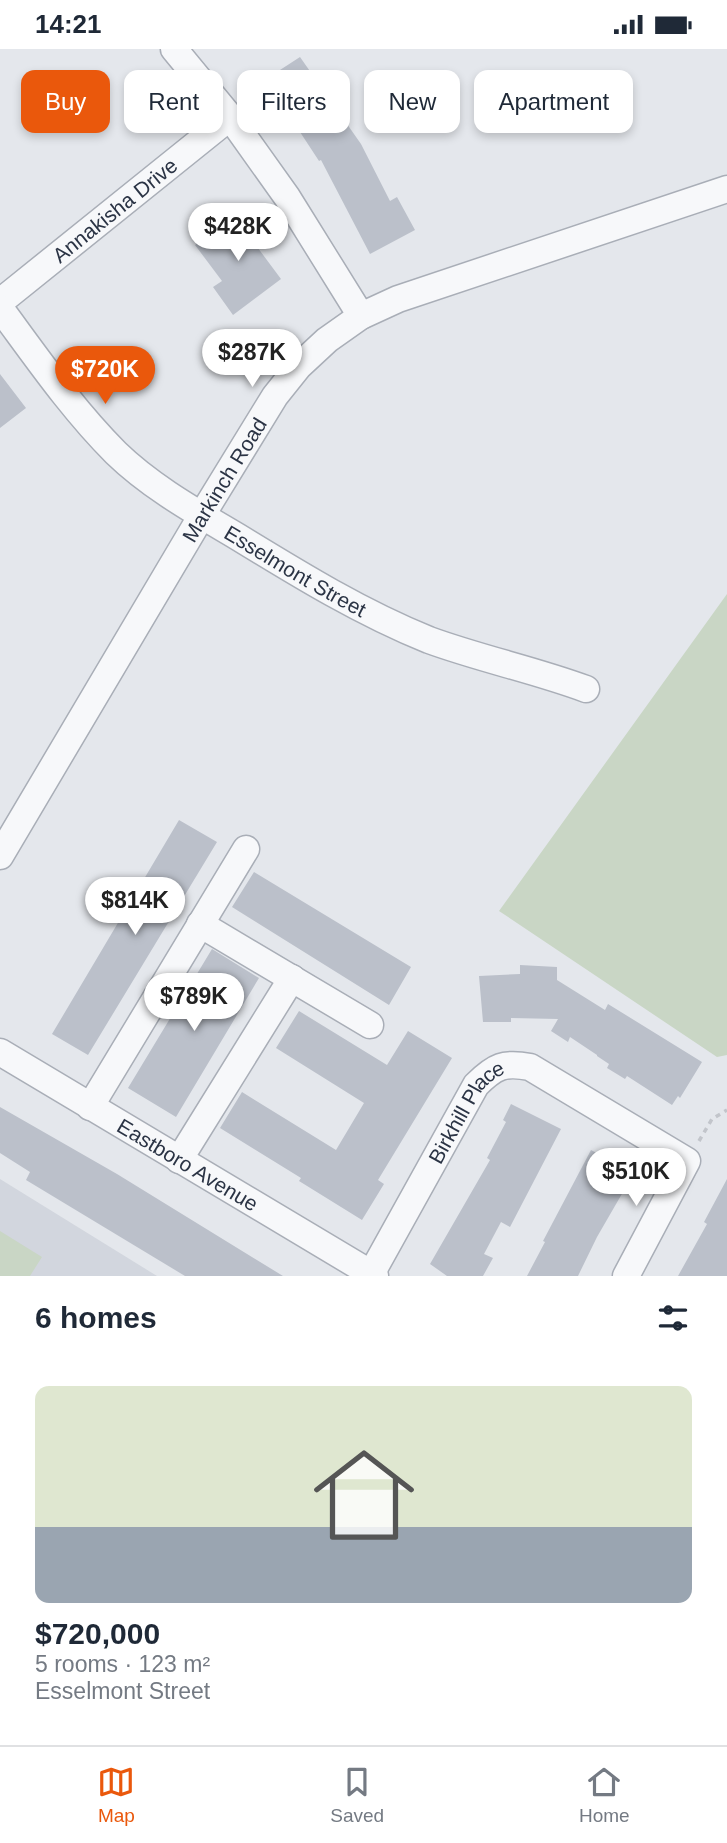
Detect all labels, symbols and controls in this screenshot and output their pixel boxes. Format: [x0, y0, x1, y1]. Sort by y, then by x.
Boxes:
text: 14:21 [35, 9, 102, 39]
chip: Buy [21, 70, 110, 133]
chip: Rent [124, 70, 223, 133]
chip: Filters [237, 70, 350, 133]
chip: New [364, 70, 460, 133]
chip: Apartment [474, 70, 633, 133]
street label: Annakisha Drive [48, 153, 181, 267]
pin: $428K [189, 203, 287, 263]
text: $428K [204, 213, 272, 239]
pin: $287K [203, 329, 301, 389]
text: $287K [218, 339, 286, 365]
pin: $720K [56, 347, 154, 406]
text: $720K [71, 356, 139, 382]
street label: Markinch Road [177, 413, 271, 546]
street label: Esselmont Street [221, 520, 370, 621]
pin: $814K [86, 877, 184, 937]
text: $814K [101, 887, 169, 913]
pin: $789K [145, 974, 243, 1033]
text: $789K [160, 983, 228, 1009]
street label: Birkhill Place [423, 1055, 507, 1167]
street label: Eastboro Avenue [114, 1113, 262, 1215]
pin: $510K [587, 1149, 685, 1208]
text: $510K [602, 1158, 670, 1184]
icon: filters [654, 1299, 692, 1337]
text: 6 homes [35, 1301, 157, 1334]
icon: home [301, 1432, 427, 1558]
text: $720,000 [35, 1617, 160, 1650]
text: 5 rooms · 123 m² [35, 1651, 210, 1677]
text: Esselmont Street [35, 1678, 210, 1704]
tab: Map [97, 1763, 135, 1827]
tab: Saved [330, 1763, 384, 1827]
tab: Home [579, 1763, 630, 1827]

